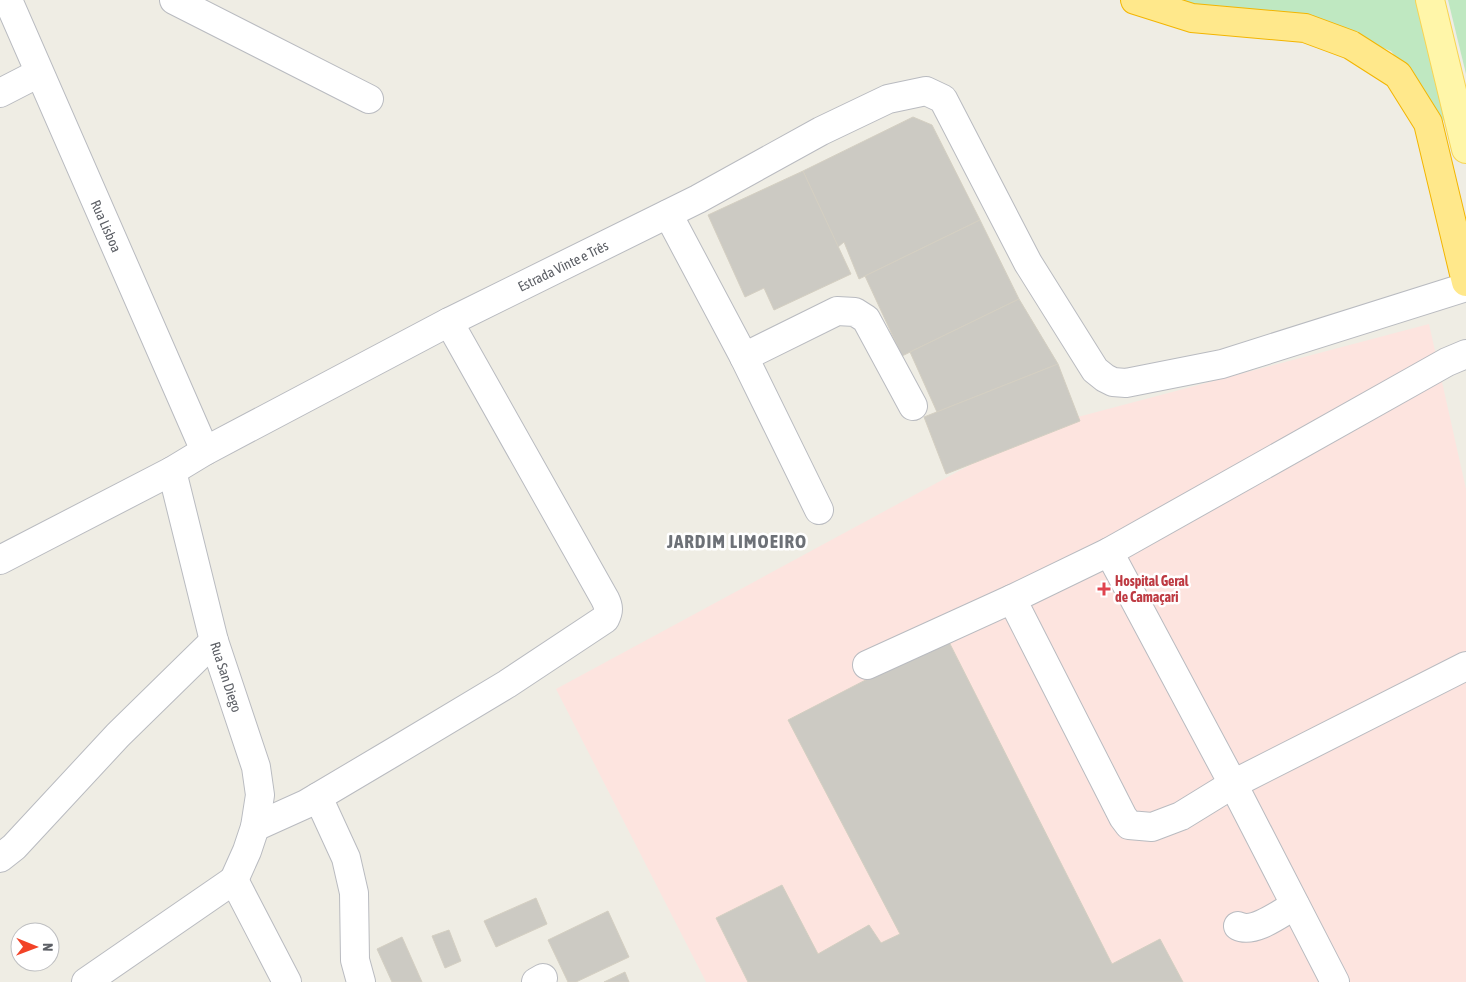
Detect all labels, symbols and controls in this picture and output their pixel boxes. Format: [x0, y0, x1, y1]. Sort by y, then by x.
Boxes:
street label: Rua Lisboa [87, 197, 125, 255]
street label: Estrada Vinte e Três [515, 237, 611, 295]
district label: JARDIM LIMOEIRO [666, 530, 807, 552]
place label: Hospital Geral de Camaçari [1115, 573, 1189, 605]
marker: Hospital Geral de Camaçari [1097, 582, 1111, 596]
street label: Rua San Diego [207, 640, 245, 714]
north arrow [10, 922, 60, 972]
text: N [40, 943, 56, 951]

